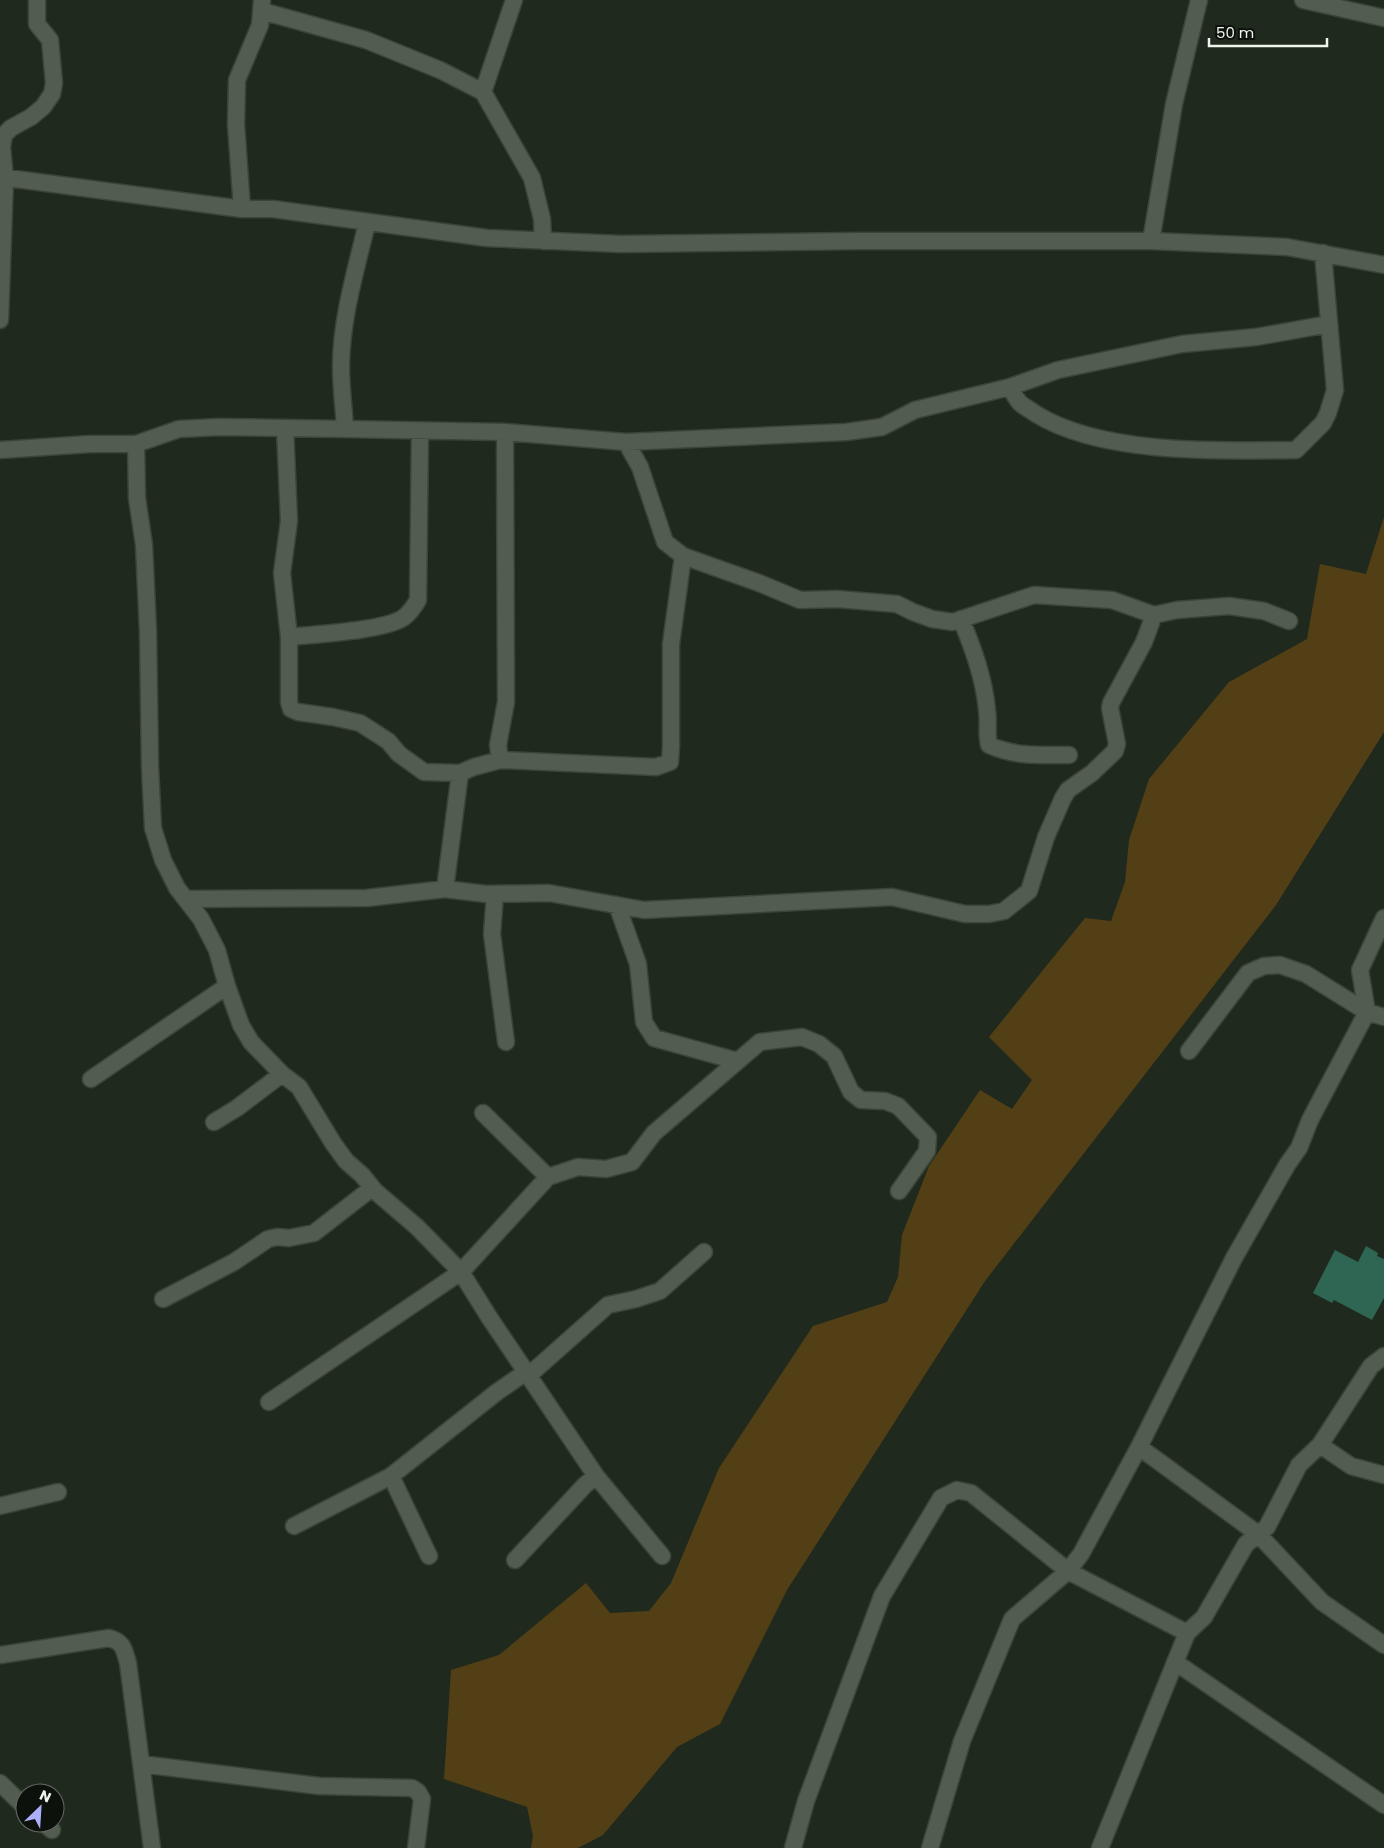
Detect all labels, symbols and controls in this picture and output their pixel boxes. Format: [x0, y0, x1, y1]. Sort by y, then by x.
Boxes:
scale bar [1209, 15, 1326, 47]
text: 50 m [1216, 22, 1254, 43]
north arrow [15, 1783, 65, 1833]
text: N [36, 1785, 54, 1808]

